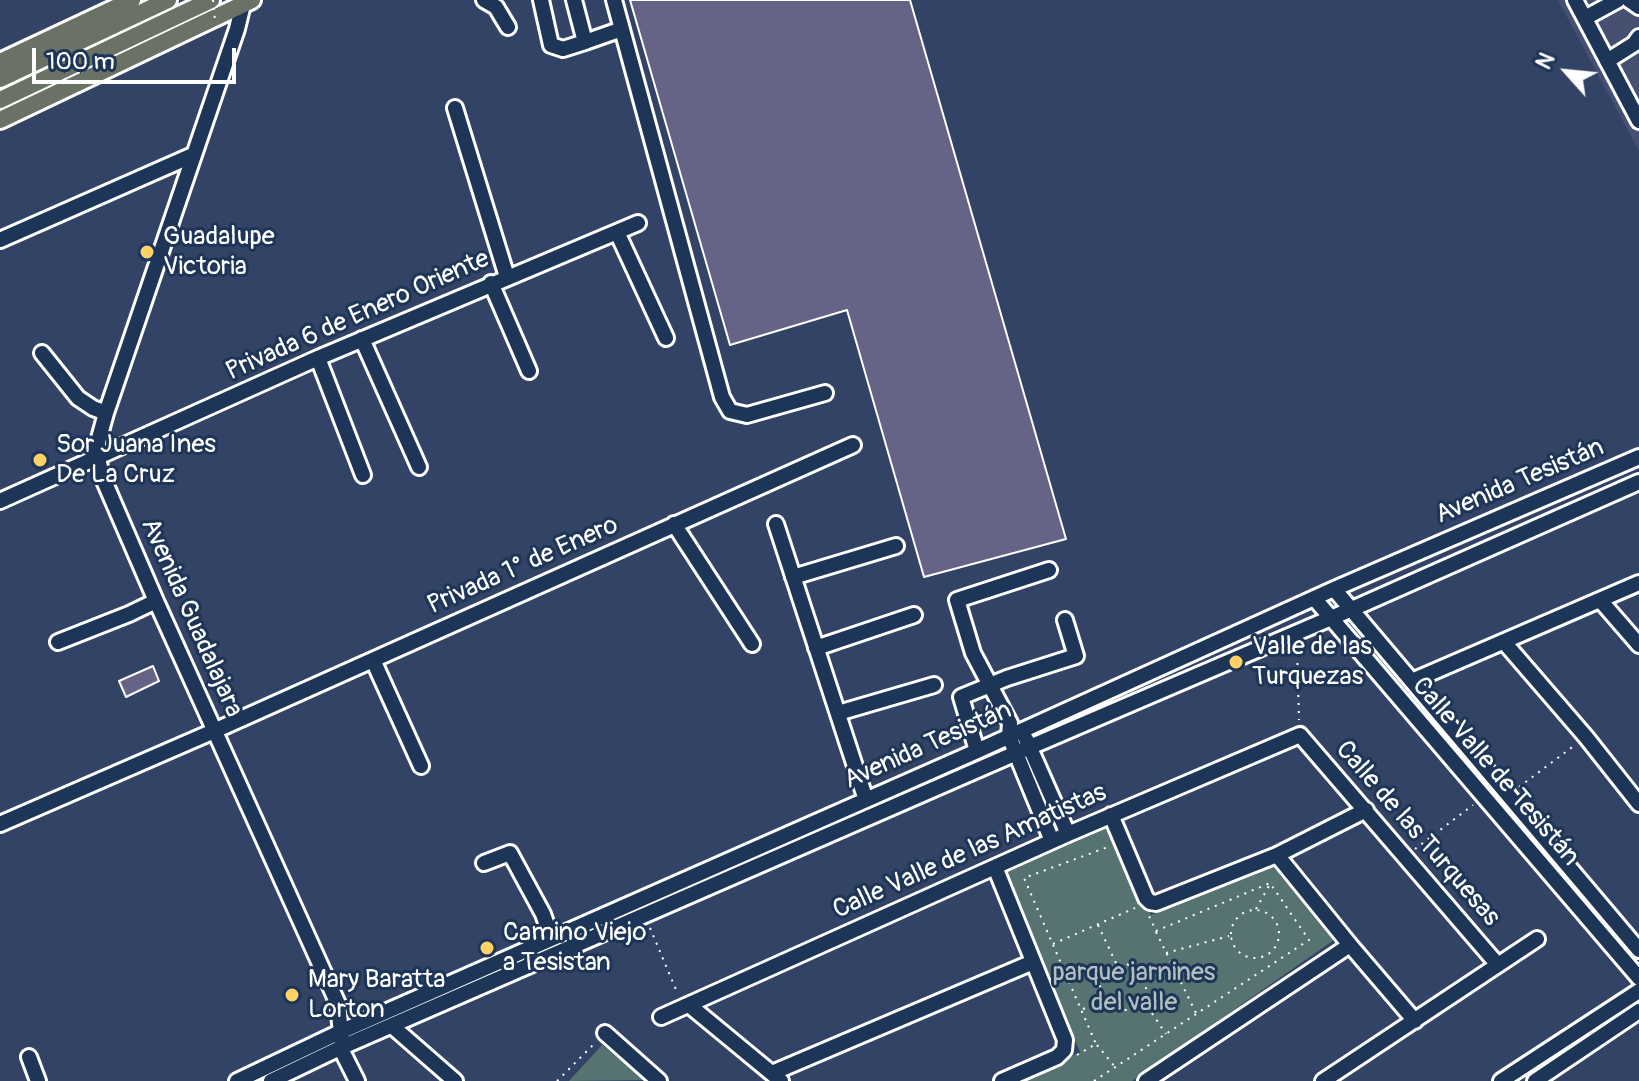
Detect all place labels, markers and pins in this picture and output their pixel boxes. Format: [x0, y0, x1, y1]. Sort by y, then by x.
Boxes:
place label: Guadalupe Victoria [163, 221, 275, 282]
marker: Guadalupe Victoria [138, 243, 156, 261]
place label: Sor Juana Ines De La Cruz [56, 429, 216, 490]
marker: Sor Juana Ines De La Cruz [31, 451, 49, 469]
place label: Valle de las Turquezas [1252, 631, 1372, 692]
marker: Valle de las Turquezas [1227, 653, 1245, 671]
place label: Camino Viejo a Tesistan [503, 917, 646, 978]
marker: Camino Viejo a Tesistan [478, 939, 496, 957]
place label: Mary Baratta Lorton [308, 964, 445, 1026]
marker: Mary Baratta Lorton [283, 986, 301, 1004]

